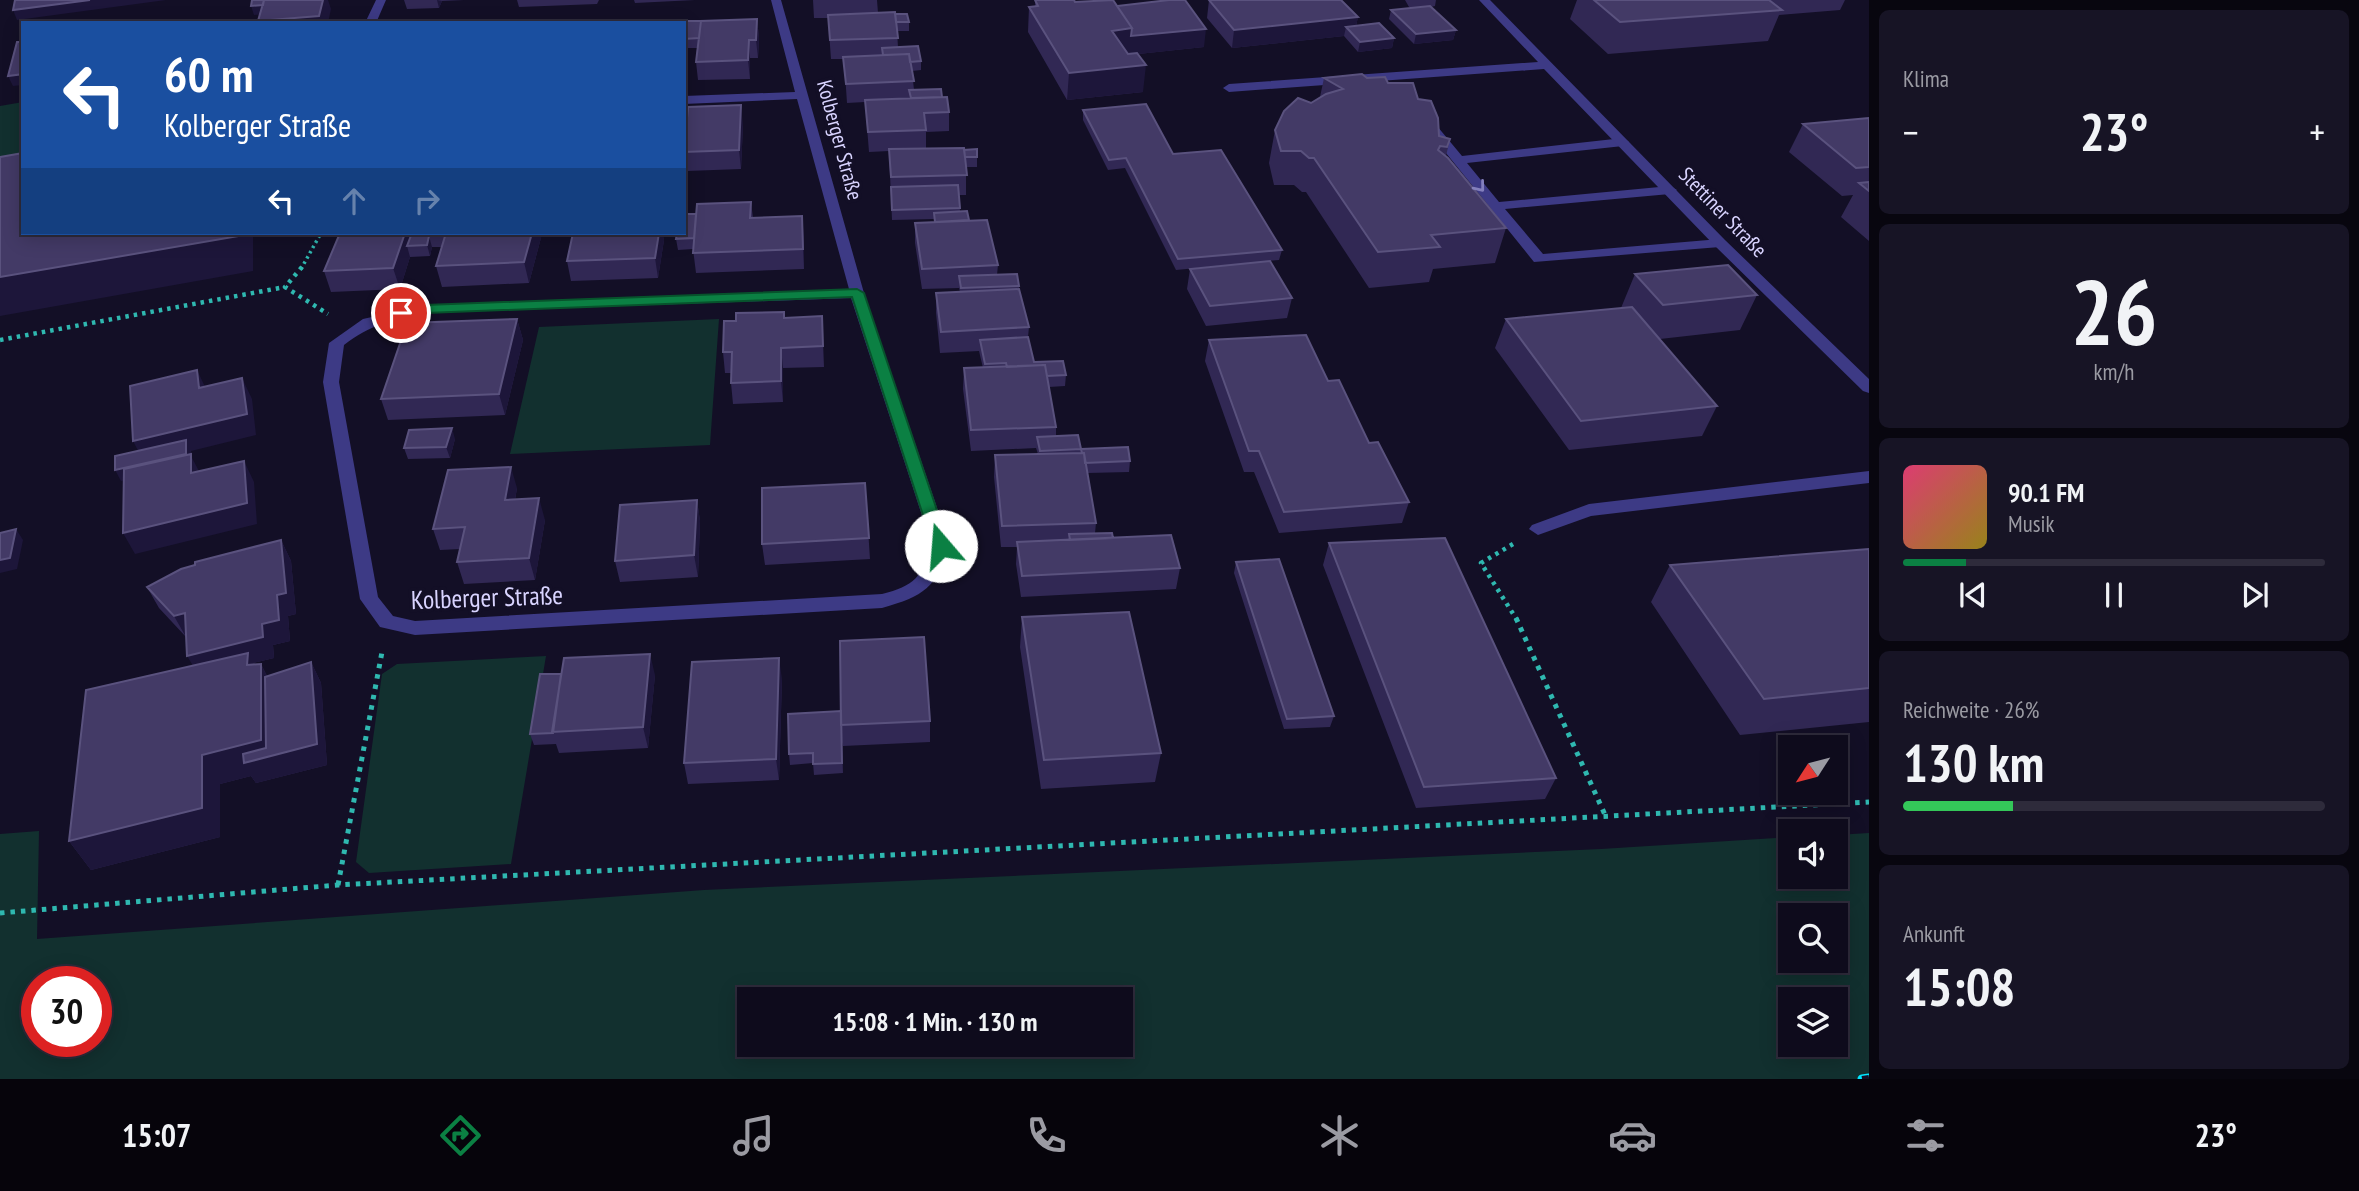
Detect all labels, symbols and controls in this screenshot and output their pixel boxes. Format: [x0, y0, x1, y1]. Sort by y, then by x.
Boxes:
text: 60 m [164, 42, 253, 106]
icon: left [49, 49, 140, 140]
text: Klima [1903, 64, 1949, 93]
street label: Kolberger Straße [811, 77, 869, 203]
text: 23° [2080, 98, 2148, 165]
text: Kolberger Straße [164, 104, 351, 146]
text: − [1903, 107, 1919, 156]
text: + [2309, 107, 2325, 156]
street label: Stettiner Straße [1673, 161, 1773, 263]
one-way arrow [1472, 179, 1485, 191]
icon: left [262, 182, 300, 220]
icon: ahead [335, 182, 373, 220]
icon: right [408, 182, 446, 220]
text: 26 [2071, 252, 2158, 370]
pin [371, 283, 431, 343]
icon: arrive [382, 294, 420, 332]
text: km/h [2094, 357, 2134, 386]
text: 90.1 FM [2008, 476, 2084, 509]
position arrow [904, 509, 978, 583]
text: Musik [2008, 509, 2054, 538]
icon: previous [1954, 576, 1992, 614]
icon: pause [2095, 576, 2133, 614]
icon: next [2236, 576, 2274, 614]
street label: Kolberger Straße [410, 578, 564, 616]
text: Reichweite · 26% [1903, 695, 2039, 724]
text: 130 km [1903, 729, 2044, 796]
north arrow [1778, 735, 1848, 805]
map controls [1778, 735, 1848, 1057]
button: sound [1778, 819, 1848, 889]
button: search [1778, 903, 1848, 973]
text: Ankunft [1903, 919, 1965, 948]
text: 15:08 [1903, 953, 2015, 1020]
speed limit sign: 30 [21, 966, 112, 1057]
button: layers [1778, 987, 1848, 1057]
text: 15:08 · 1 Min. · 130 m [833, 1005, 1037, 1038]
icon: directions [436, 1111, 485, 1160]
icon: music [729, 1111, 778, 1160]
icon: phone [1022, 1111, 1071, 1160]
icon: climate [1315, 1111, 1364, 1160]
icon: car [1608, 1111, 1657, 1160]
icon: filters [1901, 1111, 1950, 1160]
text: 15:07 [122, 1114, 191, 1156]
text: 23° [2195, 1114, 2237, 1156]

